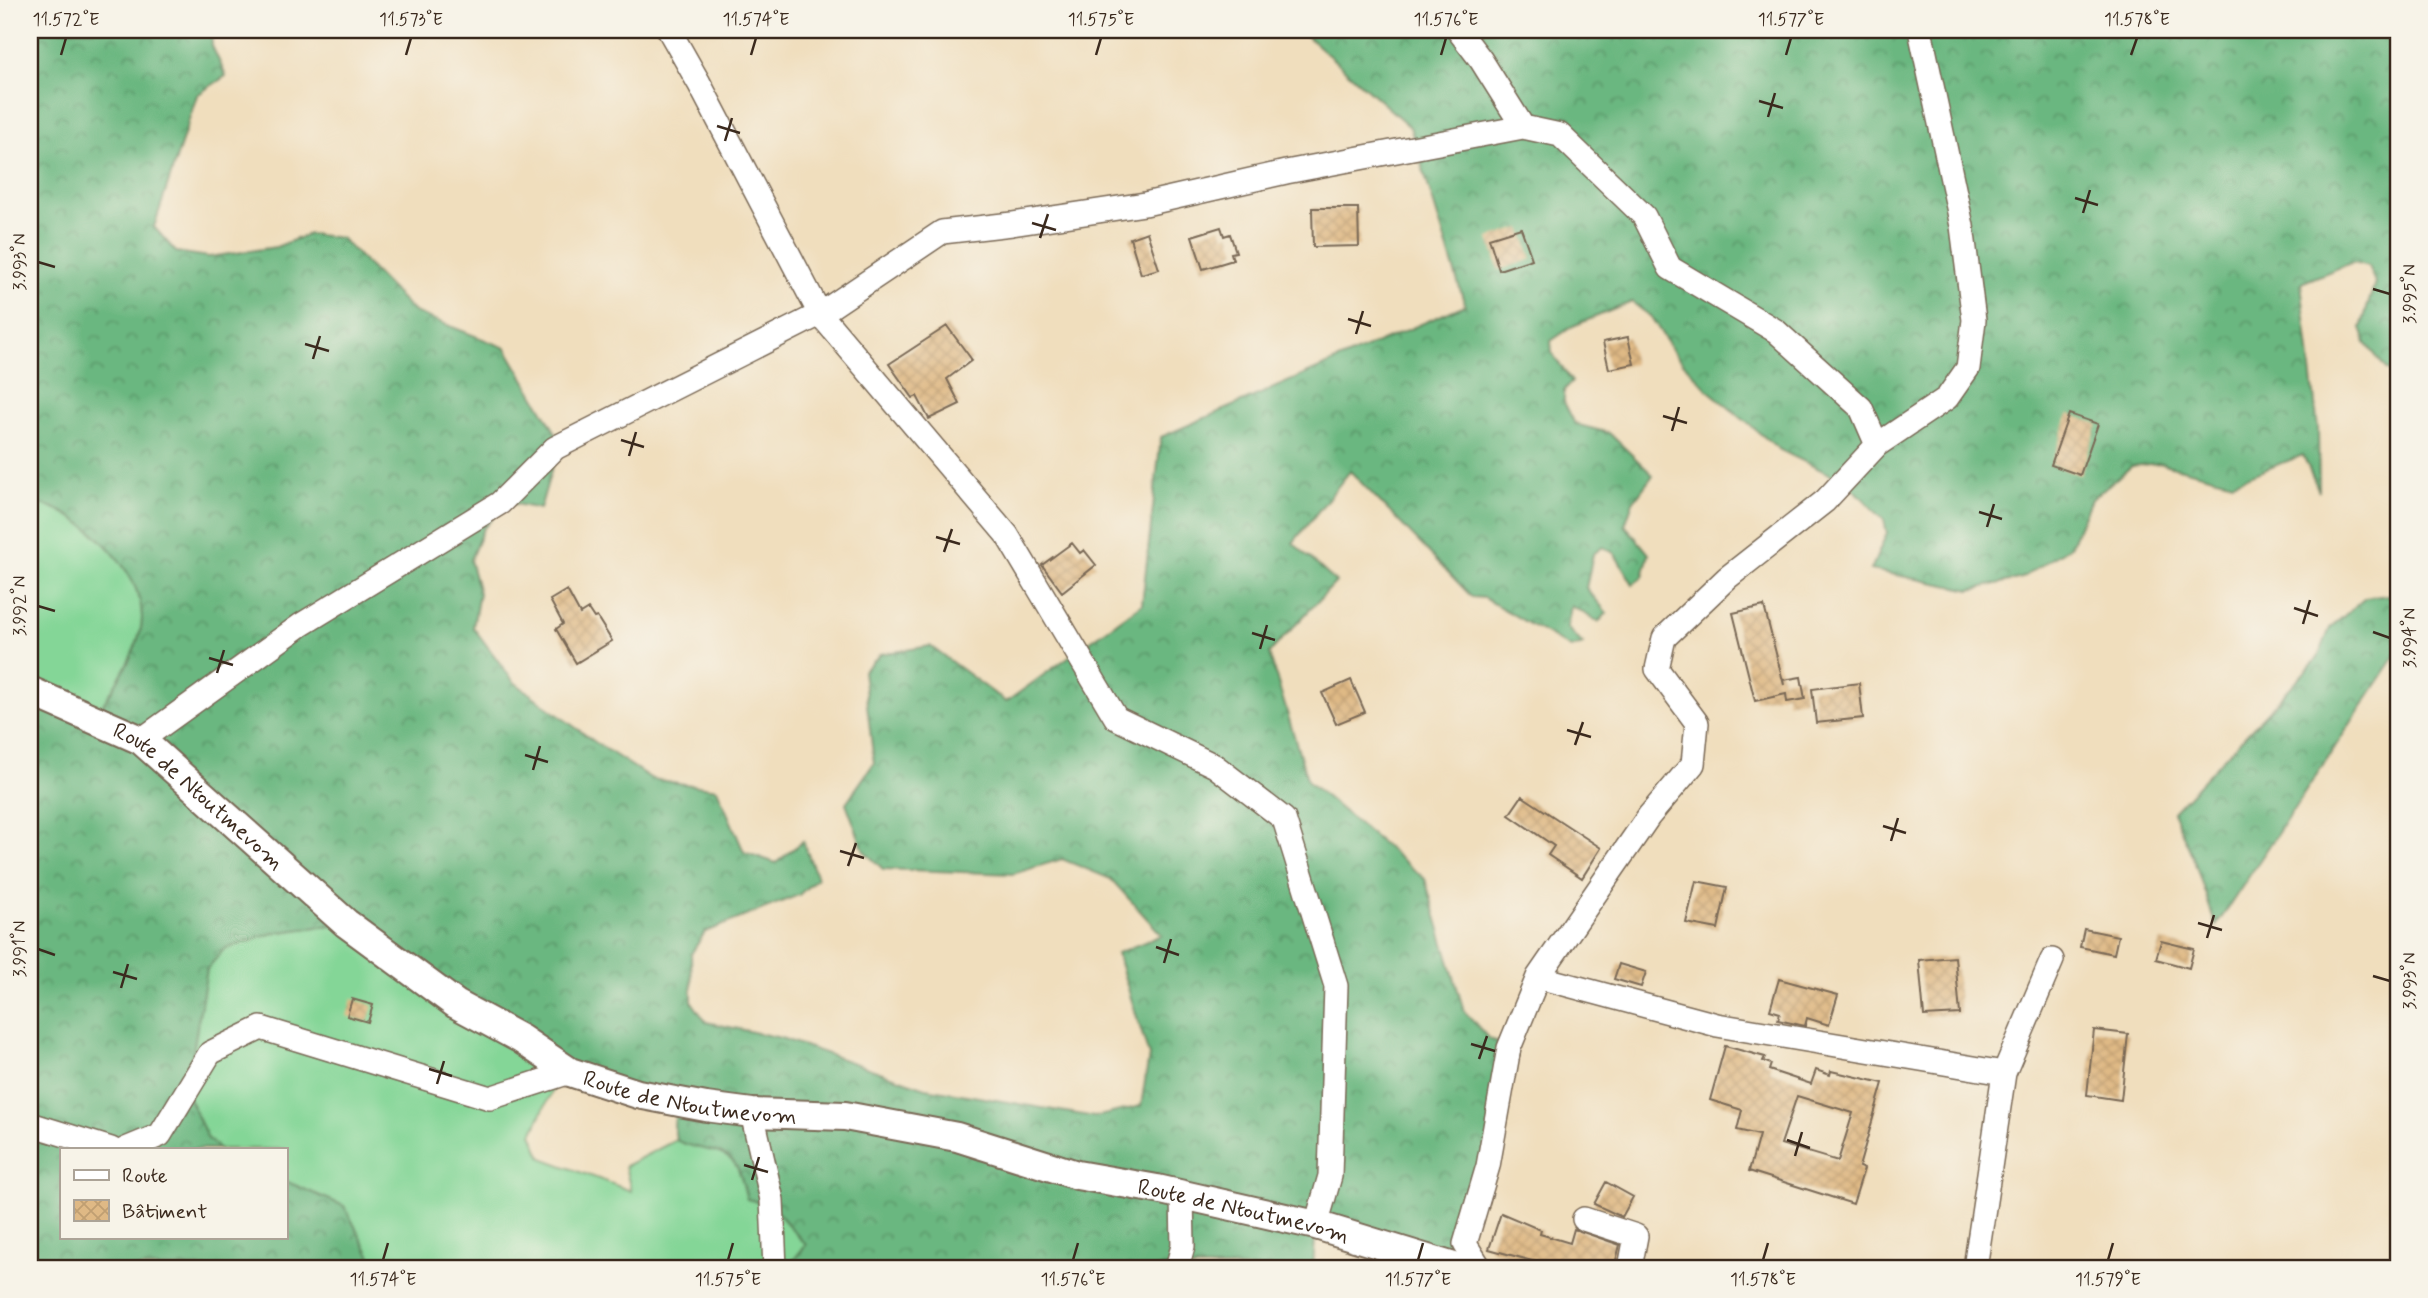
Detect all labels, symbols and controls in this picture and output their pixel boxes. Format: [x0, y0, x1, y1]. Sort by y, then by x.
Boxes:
text: 11.572°E [32, 8, 100, 32]
text: 11.573°E [379, 8, 443, 32]
text: 11.574°E [722, 8, 790, 32]
text: 11.575°E [1068, 8, 1134, 32]
text: 11.576°E [1414, 8, 1478, 32]
text: 11.577°E [1758, 8, 1824, 32]
text: 11.578°E [2104, 8, 2170, 32]
text: 3.993°N [8, 233, 32, 291]
text: 3.995°N [2398, 264, 2422, 324]
text: 3.992°N [8, 576, 32, 636]
text: 3.994°N [2398, 608, 2422, 668]
street label: Route de Ntoutmevom [108, 717, 290, 878]
text: 3.991°N [8, 920, 32, 978]
text: 3.993°N [2398, 952, 2422, 1010]
street label: Route de Ntoutmevom [579, 1064, 797, 1131]
legend [60, 1148, 287, 1238]
text: Route [122, 1162, 168, 1190]
street label: Route de Ntoutmevom [1135, 1173, 1353, 1251]
text: Bâtiment [122, 1198, 207, 1226]
text: 11.574°E [349, 1268, 417, 1292]
text: 11.575°E [695, 1268, 761, 1292]
text: 11.576°E [1041, 1268, 1105, 1292]
text: 11.577°E [1385, 1268, 1451, 1292]
text: 11.578°E [1730, 1268, 1796, 1292]
text: 11.579°E [2075, 1268, 2141, 1292]

